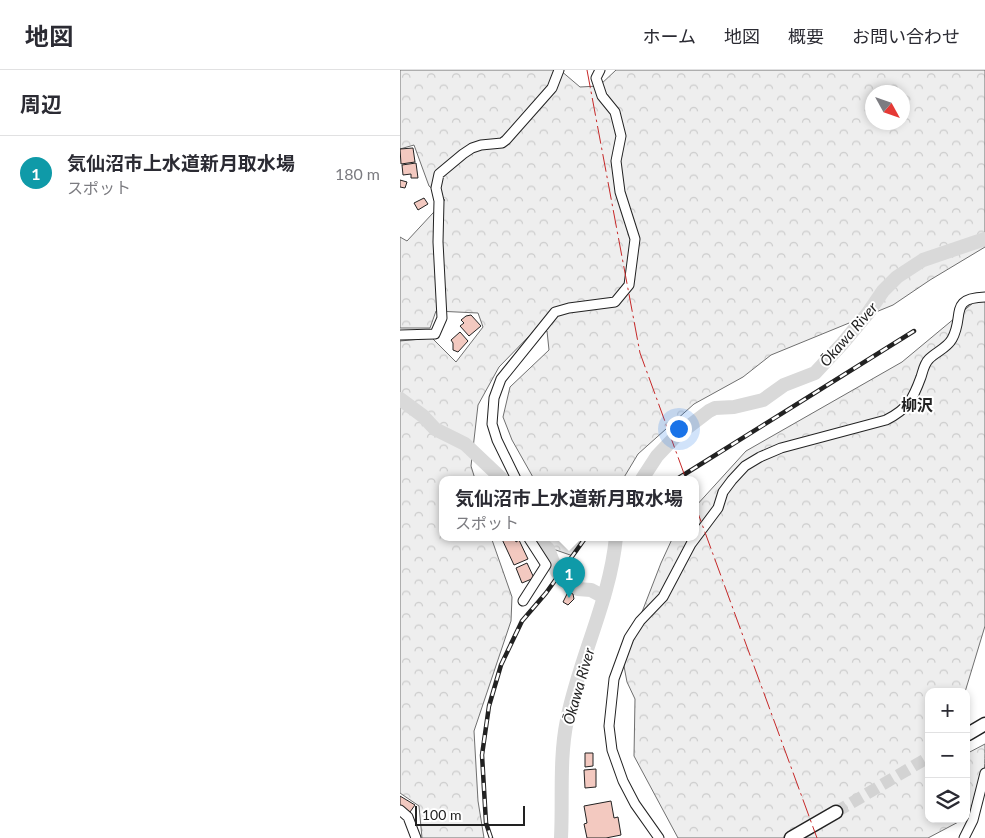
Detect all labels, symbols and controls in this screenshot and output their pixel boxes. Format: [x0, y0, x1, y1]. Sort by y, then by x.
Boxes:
text: 地図 [25, 21, 73, 50]
text: ホーム [643, 25, 696, 47]
text: 地図 [724, 25, 760, 47]
text: 概要 [788, 25, 824, 47]
text: お問い合わせ [852, 25, 960, 47]
north arrow [865, 85, 910, 130]
text: 周辺 [20, 91, 62, 116]
text: 気仙沼市上水道新月取水場 [67, 151, 295, 174]
text: 1 [31, 164, 41, 183]
text: 180 m [335, 164, 380, 183]
text: スポット [67, 178, 131, 197]
water label: Ōkawa River [815, 298, 881, 370]
district label: 柳沢 [901, 395, 933, 414]
your location [666, 416, 692, 442]
popup [439, 476, 699, 541]
text: 気仙沼市上水道新月取水場 [455, 486, 683, 509]
text: スポット [455, 513, 519, 532]
pin: 1 [553, 557, 585, 598]
water label: Ōkawa River [558, 645, 598, 726]
map controls [925, 688, 970, 823]
button: + [925, 688, 970, 733]
button: − [925, 733, 970, 778]
button: layers [925, 778, 970, 823]
scale bar [415, 803, 525, 826]
text: 100 m [422, 806, 461, 823]

